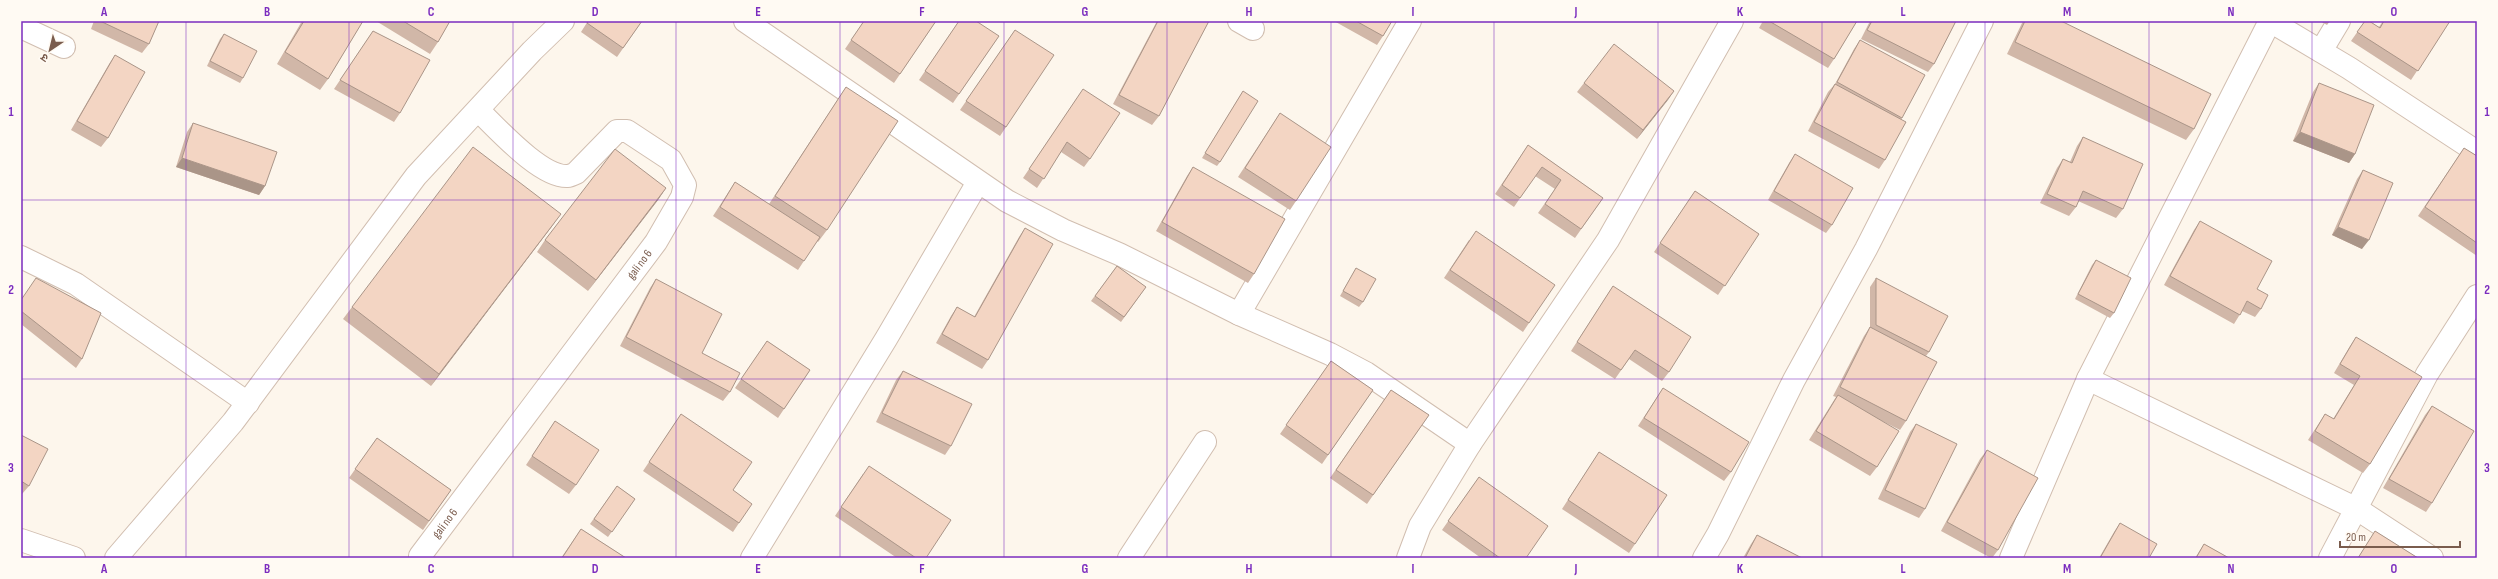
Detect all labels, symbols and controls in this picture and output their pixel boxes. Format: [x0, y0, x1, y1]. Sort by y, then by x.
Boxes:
text: A [100, 4, 108, 20]
text: B [264, 4, 270, 20]
text: C [428, 4, 435, 20]
text: D [592, 4, 599, 20]
text: E [755, 4, 761, 20]
text: F [919, 4, 925, 20]
text: G [1082, 4, 1089, 20]
text: H [1246, 4, 1253, 20]
text: I [1412, 4, 1415, 20]
text: J [1574, 4, 1578, 20]
text: K [1737, 4, 1744, 20]
text: L [1900, 4, 1906, 20]
text: M [2063, 4, 2071, 20]
text: N [2228, 4, 2235, 20]
text: O [2391, 4, 2398, 20]
north arrow [30, 30, 70, 70]
text: उ [38, 50, 51, 65]
text: 1 [8, 104, 14, 120]
text: 1 [2484, 104, 2490, 120]
street label: gali no 6 [623, 246, 655, 282]
text: 2 [8, 282, 14, 298]
text: 2 [2484, 282, 2490, 298]
text: 3 [8, 460, 14, 476]
text: 3 [2484, 460, 2490, 476]
street label: gali no 6 [429, 505, 461, 541]
scale bar [2340, 523, 2460, 549]
text: 20 m [2346, 530, 2366, 545]
text: A [100, 561, 108, 577]
text: B [264, 561, 270, 577]
text: C [428, 561, 435, 577]
text: D [592, 561, 599, 577]
text: E [755, 561, 761, 577]
text: F [919, 561, 925, 577]
text: G [1082, 561, 1089, 577]
text: H [1246, 561, 1253, 577]
text: I [1412, 561, 1415, 577]
text: J [1574, 561, 1578, 577]
text: K [1737, 561, 1744, 577]
text: L [1900, 561, 1906, 577]
text: M [2063, 561, 2071, 577]
text: N [2228, 561, 2235, 577]
text: O [2391, 561, 2398, 577]

